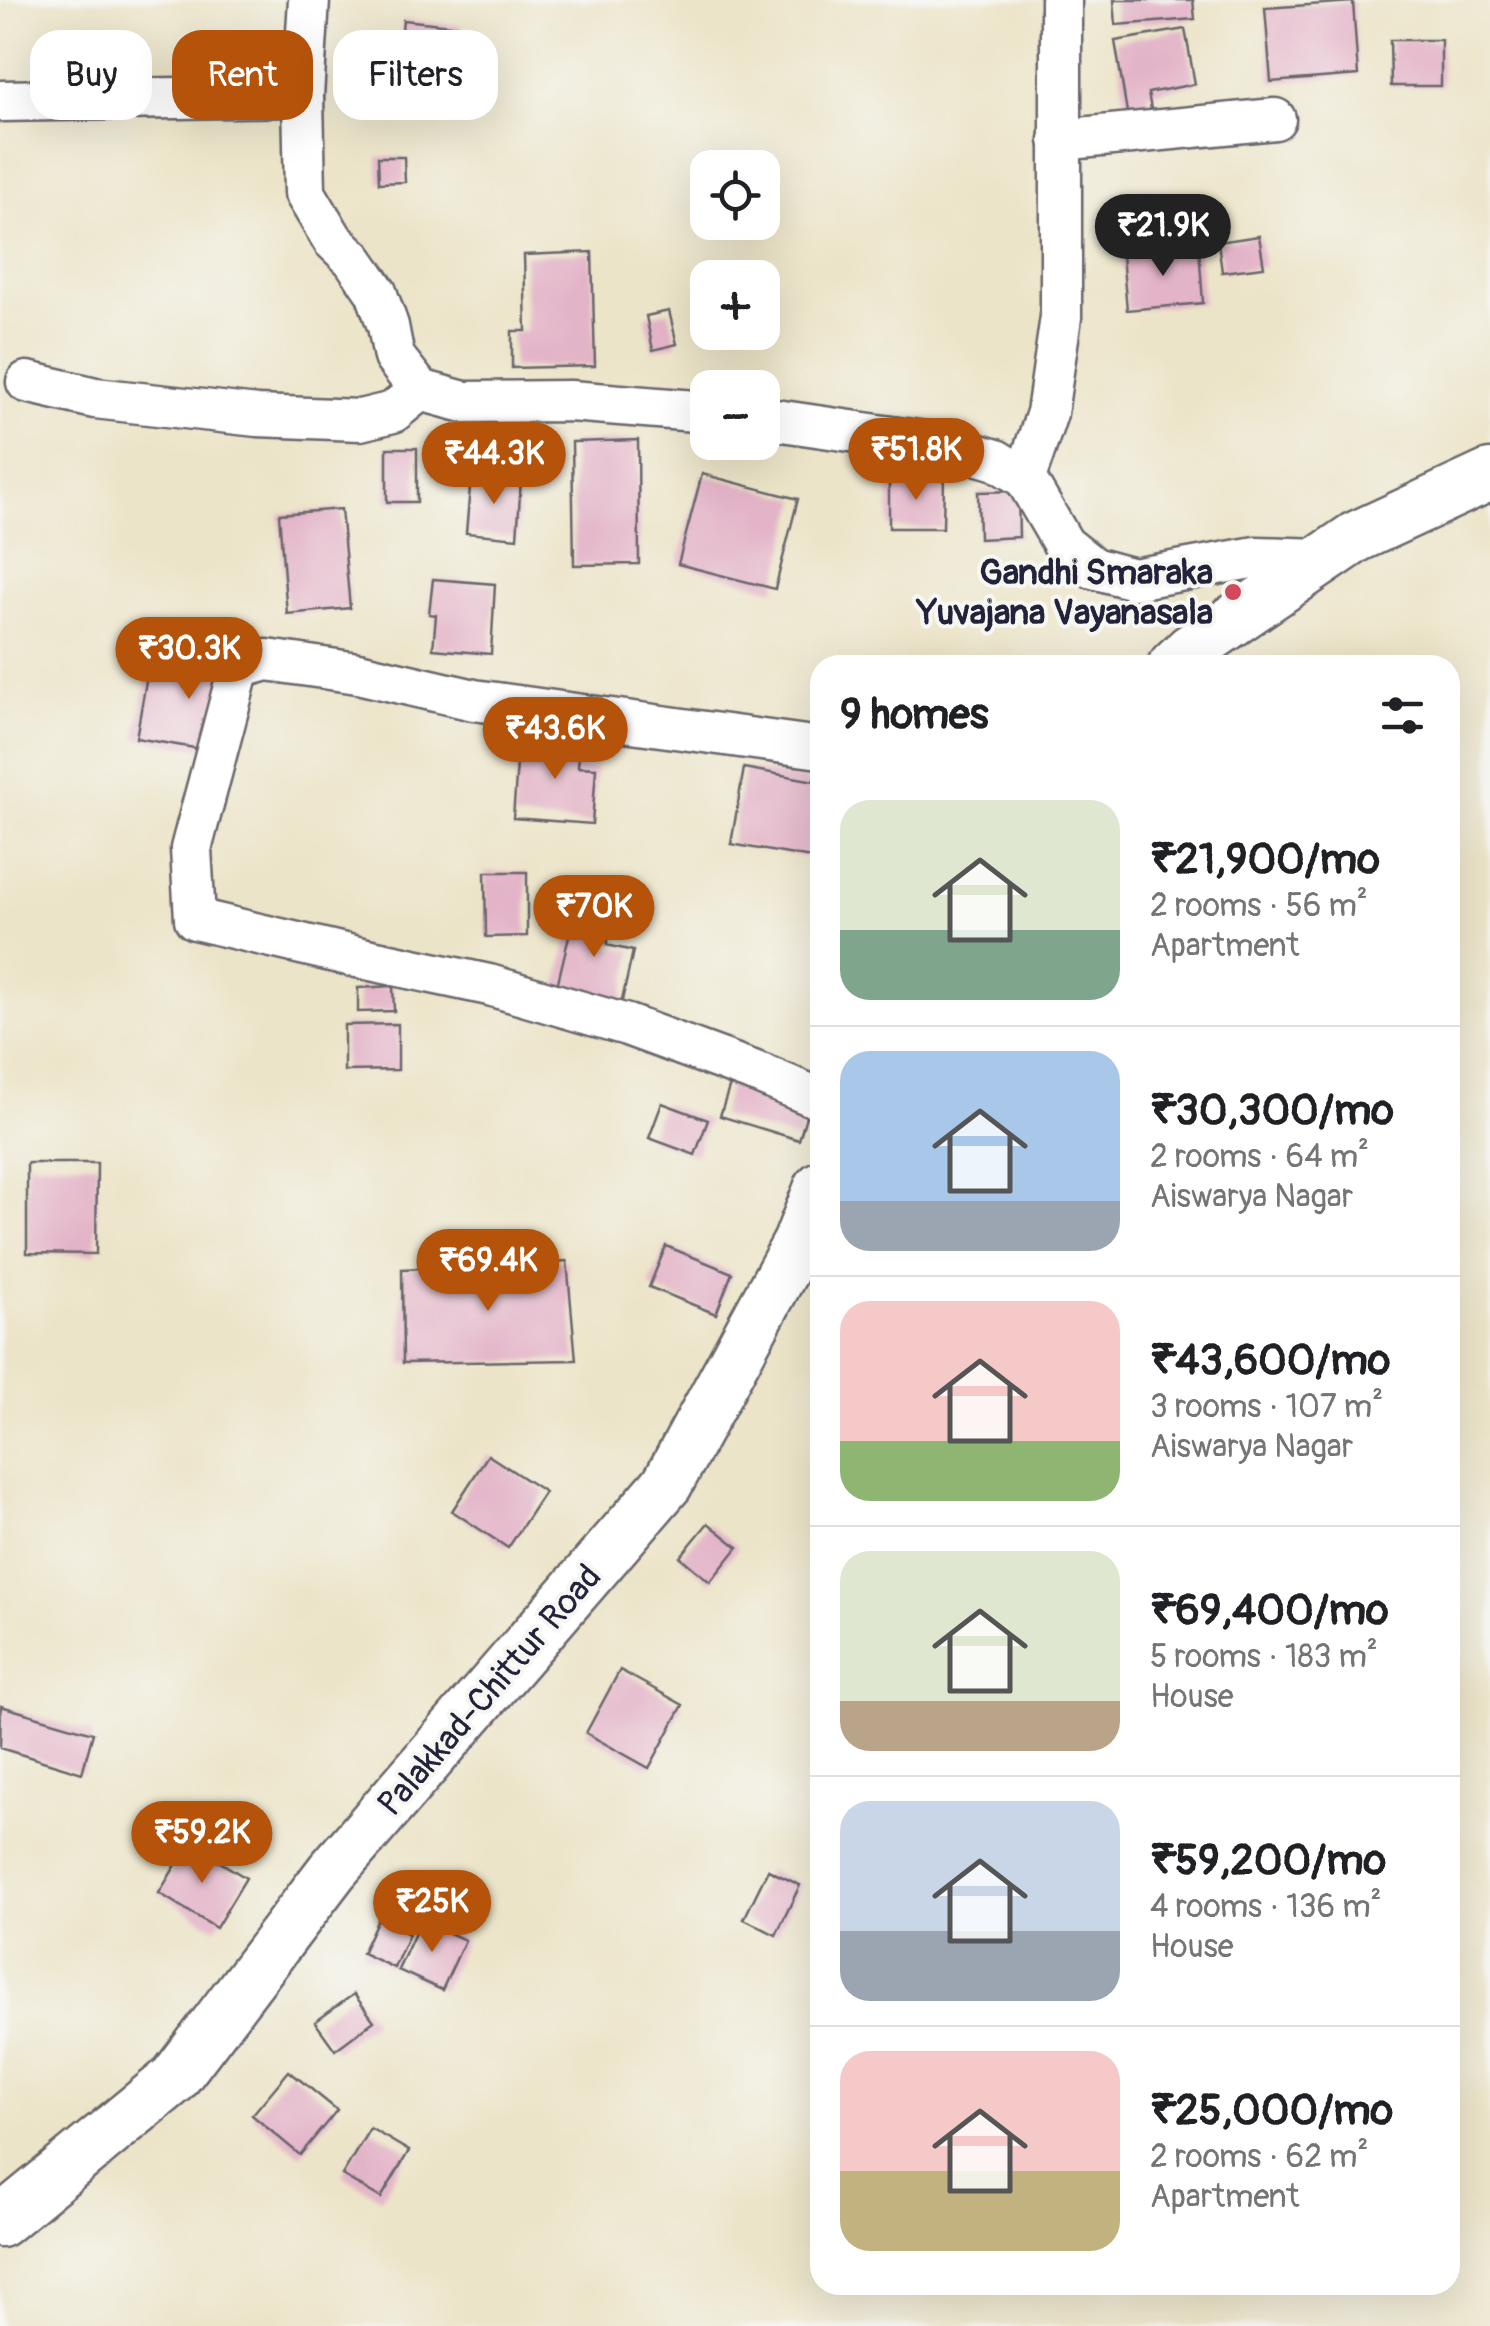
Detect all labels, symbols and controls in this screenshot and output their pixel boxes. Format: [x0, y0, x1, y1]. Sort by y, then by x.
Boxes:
chip: Buy [30, 30, 152, 120]
chip: Rent [172, 30, 313, 120]
chip: Filters [333, 30, 498, 120]
map controls [690, 150, 780, 460]
button: locate [690, 150, 780, 240]
pin: ₹21.9K [1082, 194, 1244, 279]
text: ₹21.9K [1117, 206, 1209, 246]
button: + [690, 260, 780, 350]
button: − [690, 370, 780, 460]
pin: ₹51.8K [835, 418, 997, 503]
pin: ₹44.3K [413, 422, 575, 507]
text: ₹51.8K [870, 430, 962, 470]
text: ₹44.3K [444, 434, 544, 474]
place label: Gandhi Smaraka Yuvajana Vayanasala [915, 551, 1213, 635]
marker: Gandhi Smaraka Yuvajana Vayanasala [1222, 581, 1244, 603]
pin: ₹30.3K [108, 617, 270, 702]
text: ₹30.3K [137, 629, 241, 669]
icon: filters [1375, 688, 1430, 743]
text: 9 homes [840, 689, 989, 741]
pin: ₹43.6K [474, 697, 636, 782]
text: ₹43.6K [505, 709, 605, 749]
text: ₹21,900/mo [1150, 834, 1380, 886]
icon: home [920, 840, 1040, 960]
pin: ₹70K [535, 875, 653, 960]
text: 2 rooms · 56 m² [1150, 886, 1368, 926]
text: ₹70K [555, 887, 633, 927]
text: Apartment [1150, 926, 1299, 966]
text: ₹30,300/mo [1150, 1085, 1394, 1137]
icon: home [920, 1091, 1040, 1211]
text: 2 rooms · 64 m² [1150, 1137, 1369, 1177]
text: Aiswarya Nagar [1150, 1177, 1353, 1217]
pin: ₹69.4K [407, 1229, 569, 1314]
text: ₹69.4K [438, 1241, 538, 1281]
text: ₹43,600/mo [1150, 1335, 1390, 1387]
icon: home [920, 1341, 1040, 1461]
text: 3 rooms · 107 m² [1150, 1387, 1383, 1427]
text: Aiswarya Nagar [1150, 1427, 1353, 1467]
street label: Palakkad-Chittur Road [368, 1556, 611, 1826]
text: ₹69,400/mo [1150, 1585, 1389, 1637]
icon: home [920, 1591, 1040, 1711]
text: 5 rooms · 183 m² [1150, 1637, 1378, 1677]
text: House [1150, 1677, 1234, 1717]
pin: ₹59.2K [121, 1801, 283, 1886]
text: ₹59.2K [153, 1813, 251, 1853]
text: ₹59,200/mo [1150, 1835, 1386, 1887]
icon: home [920, 1841, 1040, 1961]
pin: ₹25K [373, 1870, 491, 1955]
text: ₹25K [395, 1882, 469, 1922]
text: 4 rooms · 136 m² [1150, 1887, 1382, 1927]
text: House [1150, 1927, 1234, 1967]
text: ₹25,000/mo [1150, 2085, 1393, 2137]
icon: home [920, 2091, 1040, 2211]
text: 2 rooms · 62 m² [1150, 2137, 1368, 2177]
text: Apartment [1150, 2177, 1299, 2217]

